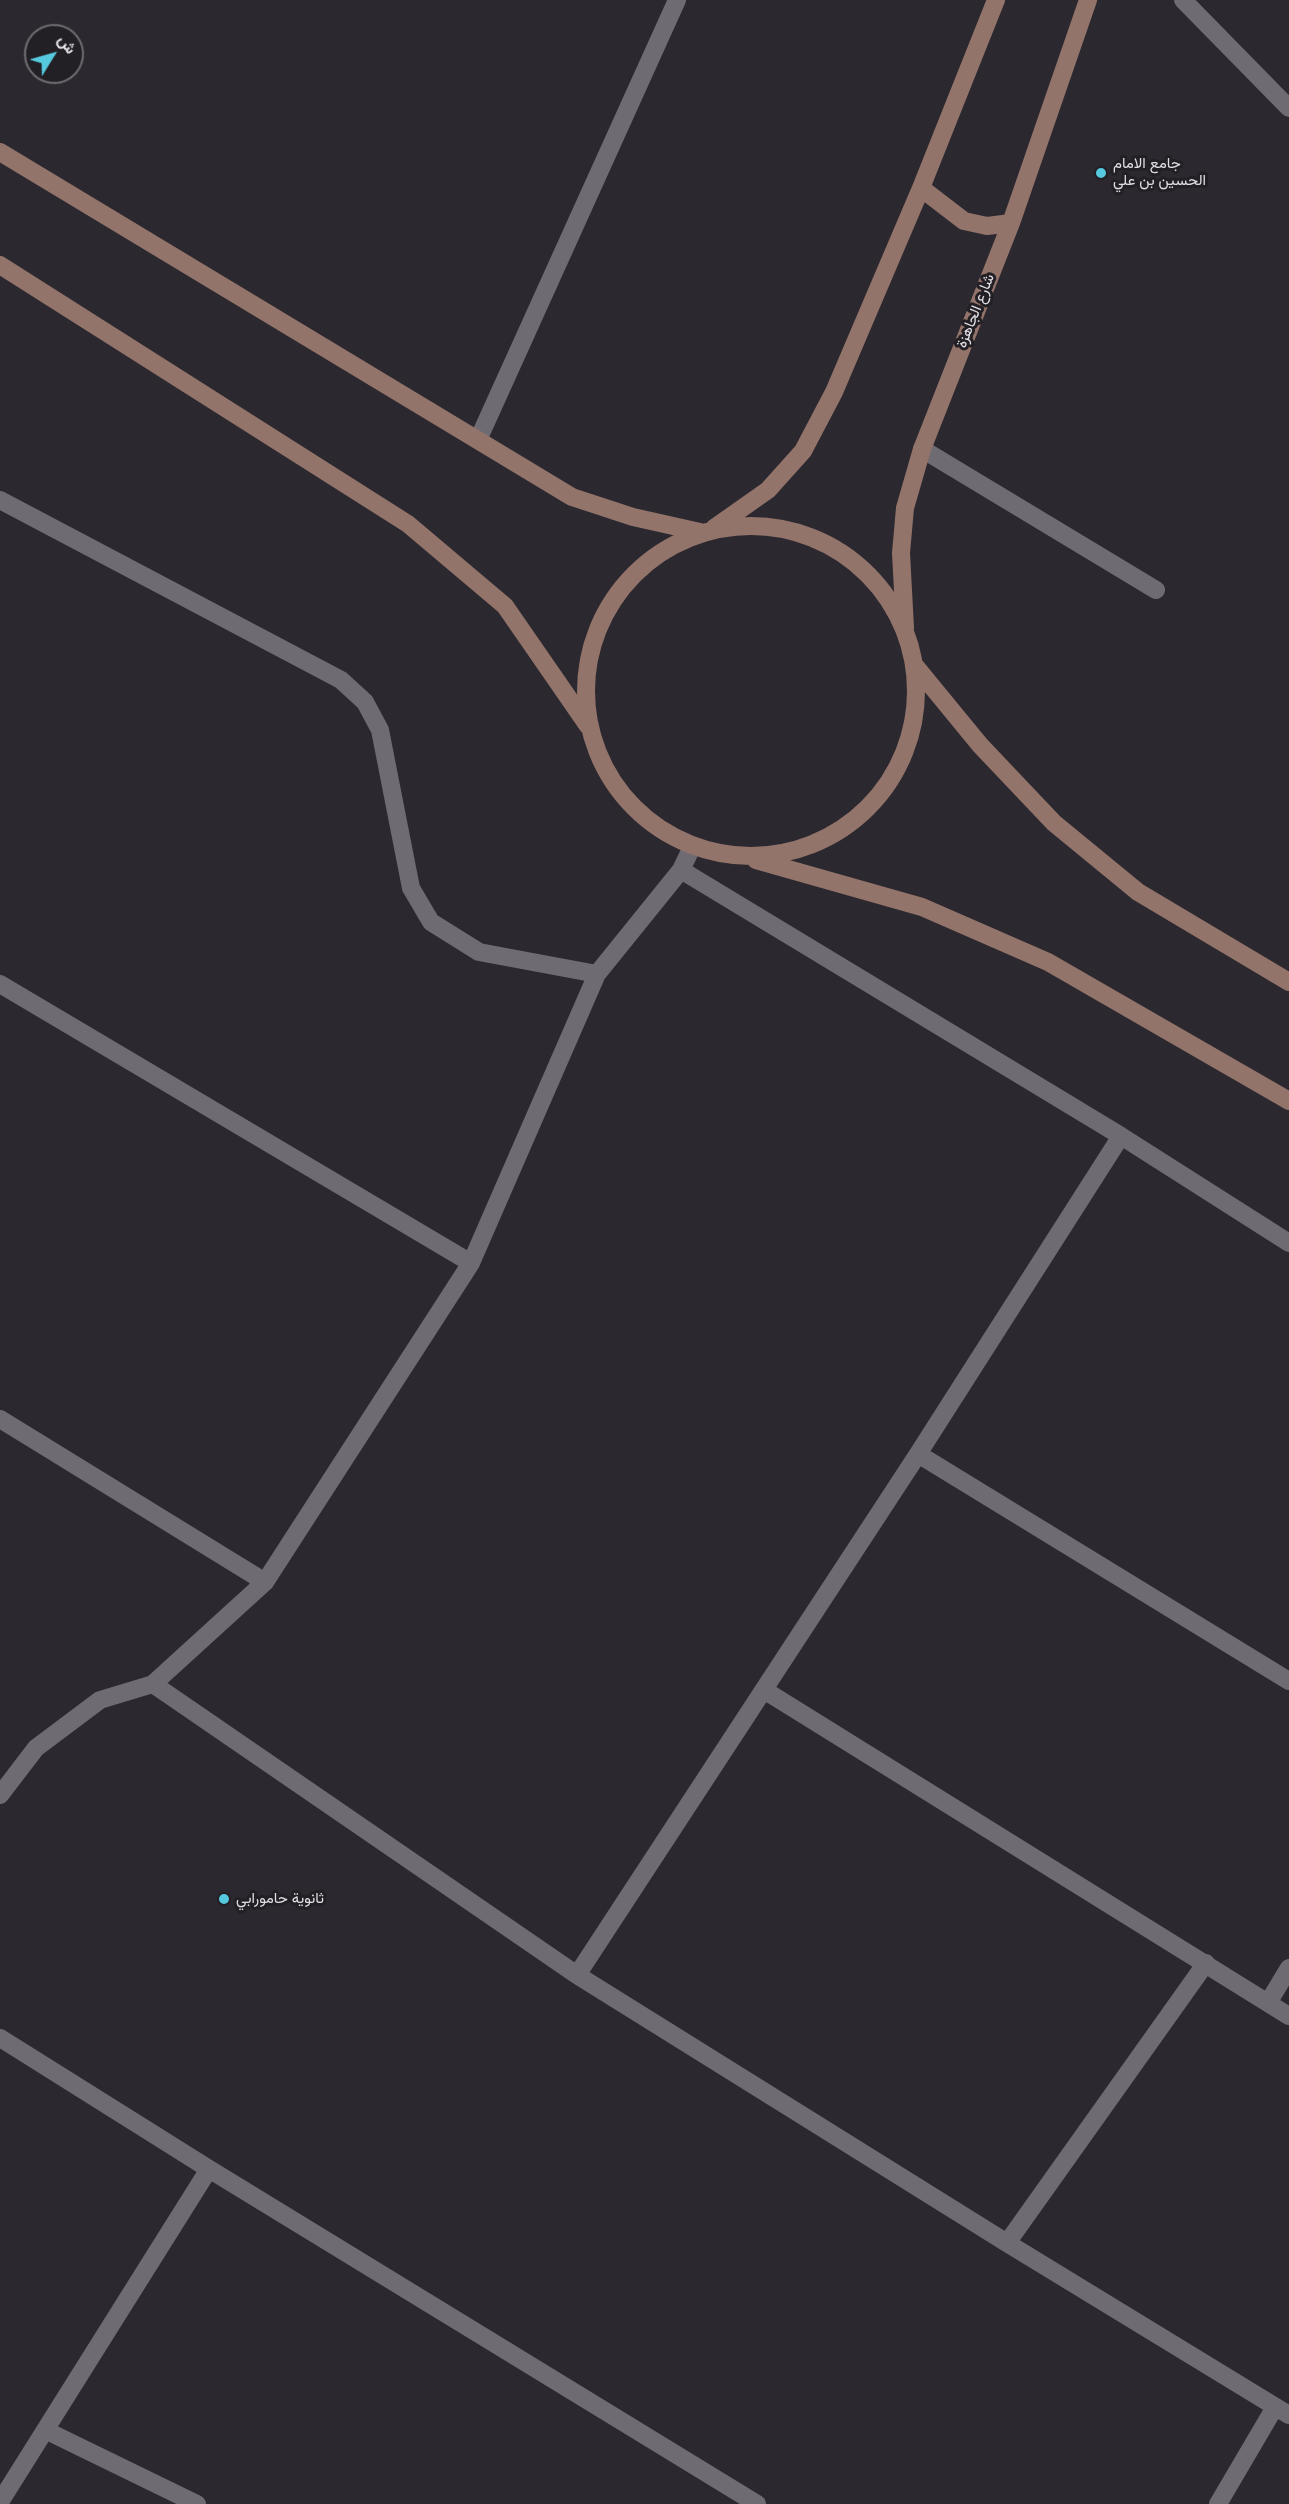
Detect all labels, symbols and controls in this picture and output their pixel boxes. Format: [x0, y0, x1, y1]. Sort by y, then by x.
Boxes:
north arrow [24, 24, 84, 84]
text: ش [53, 30, 81, 58]
place label: جامع الامام الحسين بن علي [1113, 155, 1206, 190]
marker: جامع الامام الحسين بن علي [1094, 166, 1108, 180]
street label: شارع الجاهزة [953, 271, 999, 351]
place label: ثانوية حامورابي [236, 1890, 324, 1908]
marker: ثانوية حامورابي [217, 1892, 231, 1906]

